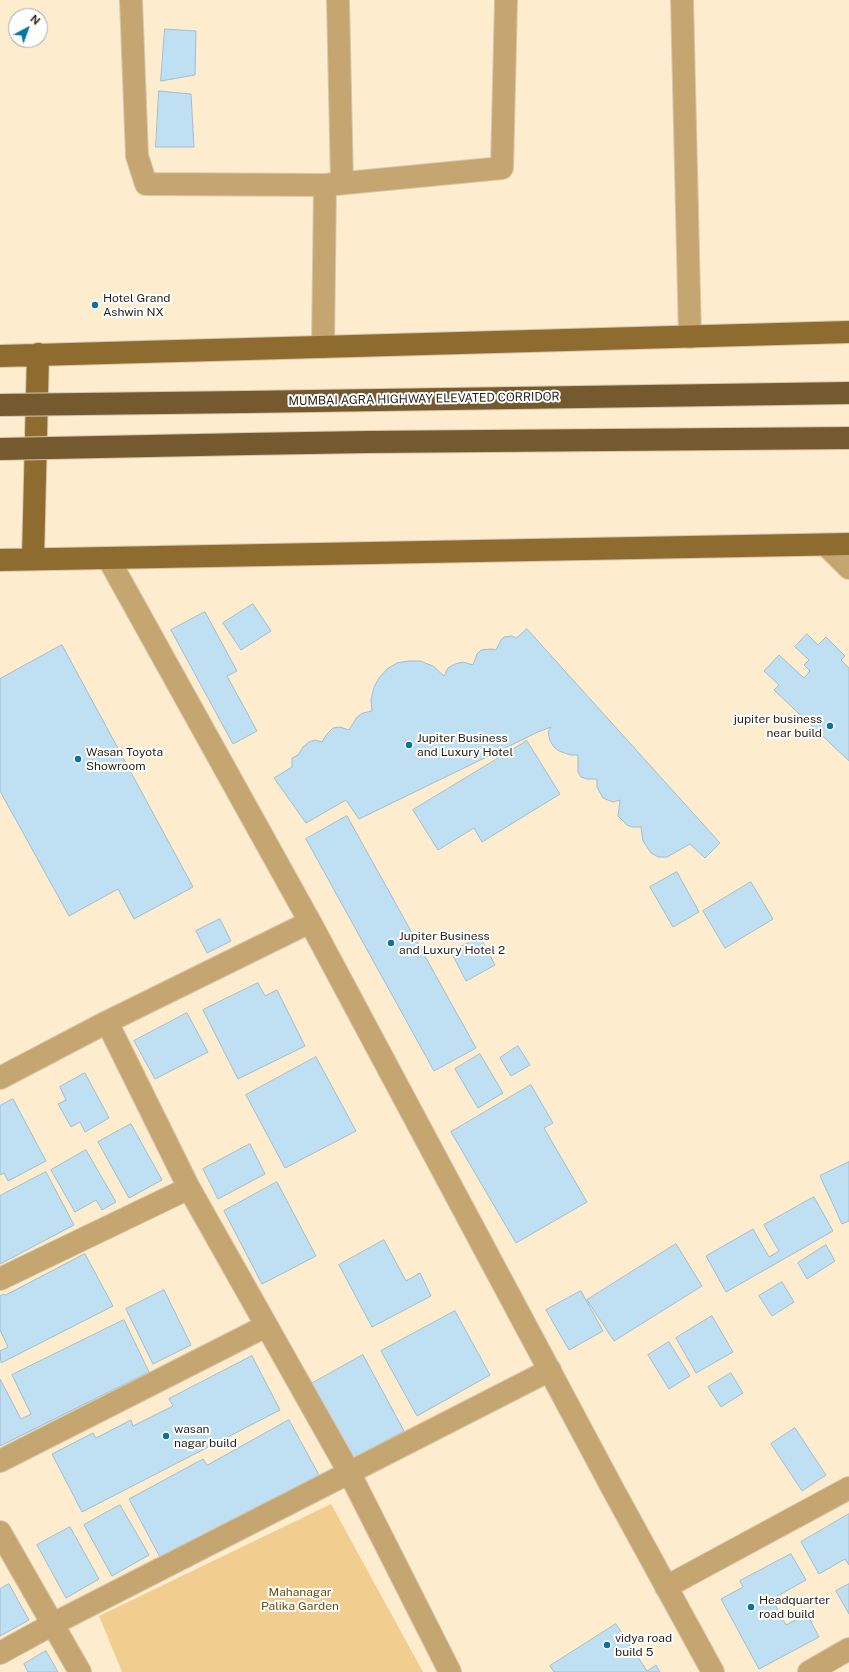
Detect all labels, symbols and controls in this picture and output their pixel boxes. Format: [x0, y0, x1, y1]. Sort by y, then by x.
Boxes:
north arrow [8, 8, 48, 48]
text: N [28, 12, 42, 27]
place label: Hotel Grand Ashwin NX [103, 291, 170, 319]
marker: Hotel Grand Ashwin NX [90, 300, 100, 310]
street label: MUMBAI AGRA HIGHWAY ELEVATED CORRIDOR [288, 389, 560, 409]
place label: jupiter business near build [734, 712, 822, 740]
marker: jupiter business near build [825, 721, 835, 731]
place label: Jupiter Business and Luxury Hotel [417, 731, 513, 759]
marker: Jupiter Business and Luxury Hotel [404, 740, 414, 750]
place label: Wasan Toyota Showroom [86, 745, 163, 773]
marker: Wasan Toyota Showroom [73, 754, 83, 764]
place label: Jupiter Business and Luxury Hotel 2 [399, 929, 505, 957]
marker: Jupiter Business and Luxury Hotel 2 [386, 938, 396, 948]
place label: wasan nagar build [174, 1422, 237, 1450]
marker: wasan nagar build [161, 1431, 171, 1441]
park label: Mahanagar Palika Garden [261, 1585, 339, 1613]
place label: Headquarter road build [759, 1593, 830, 1621]
marker: Headquarter road build [746, 1602, 756, 1612]
place label: vidya road build 5 [615, 1631, 672, 1659]
marker: vidya road build 5 [602, 1640, 612, 1650]

